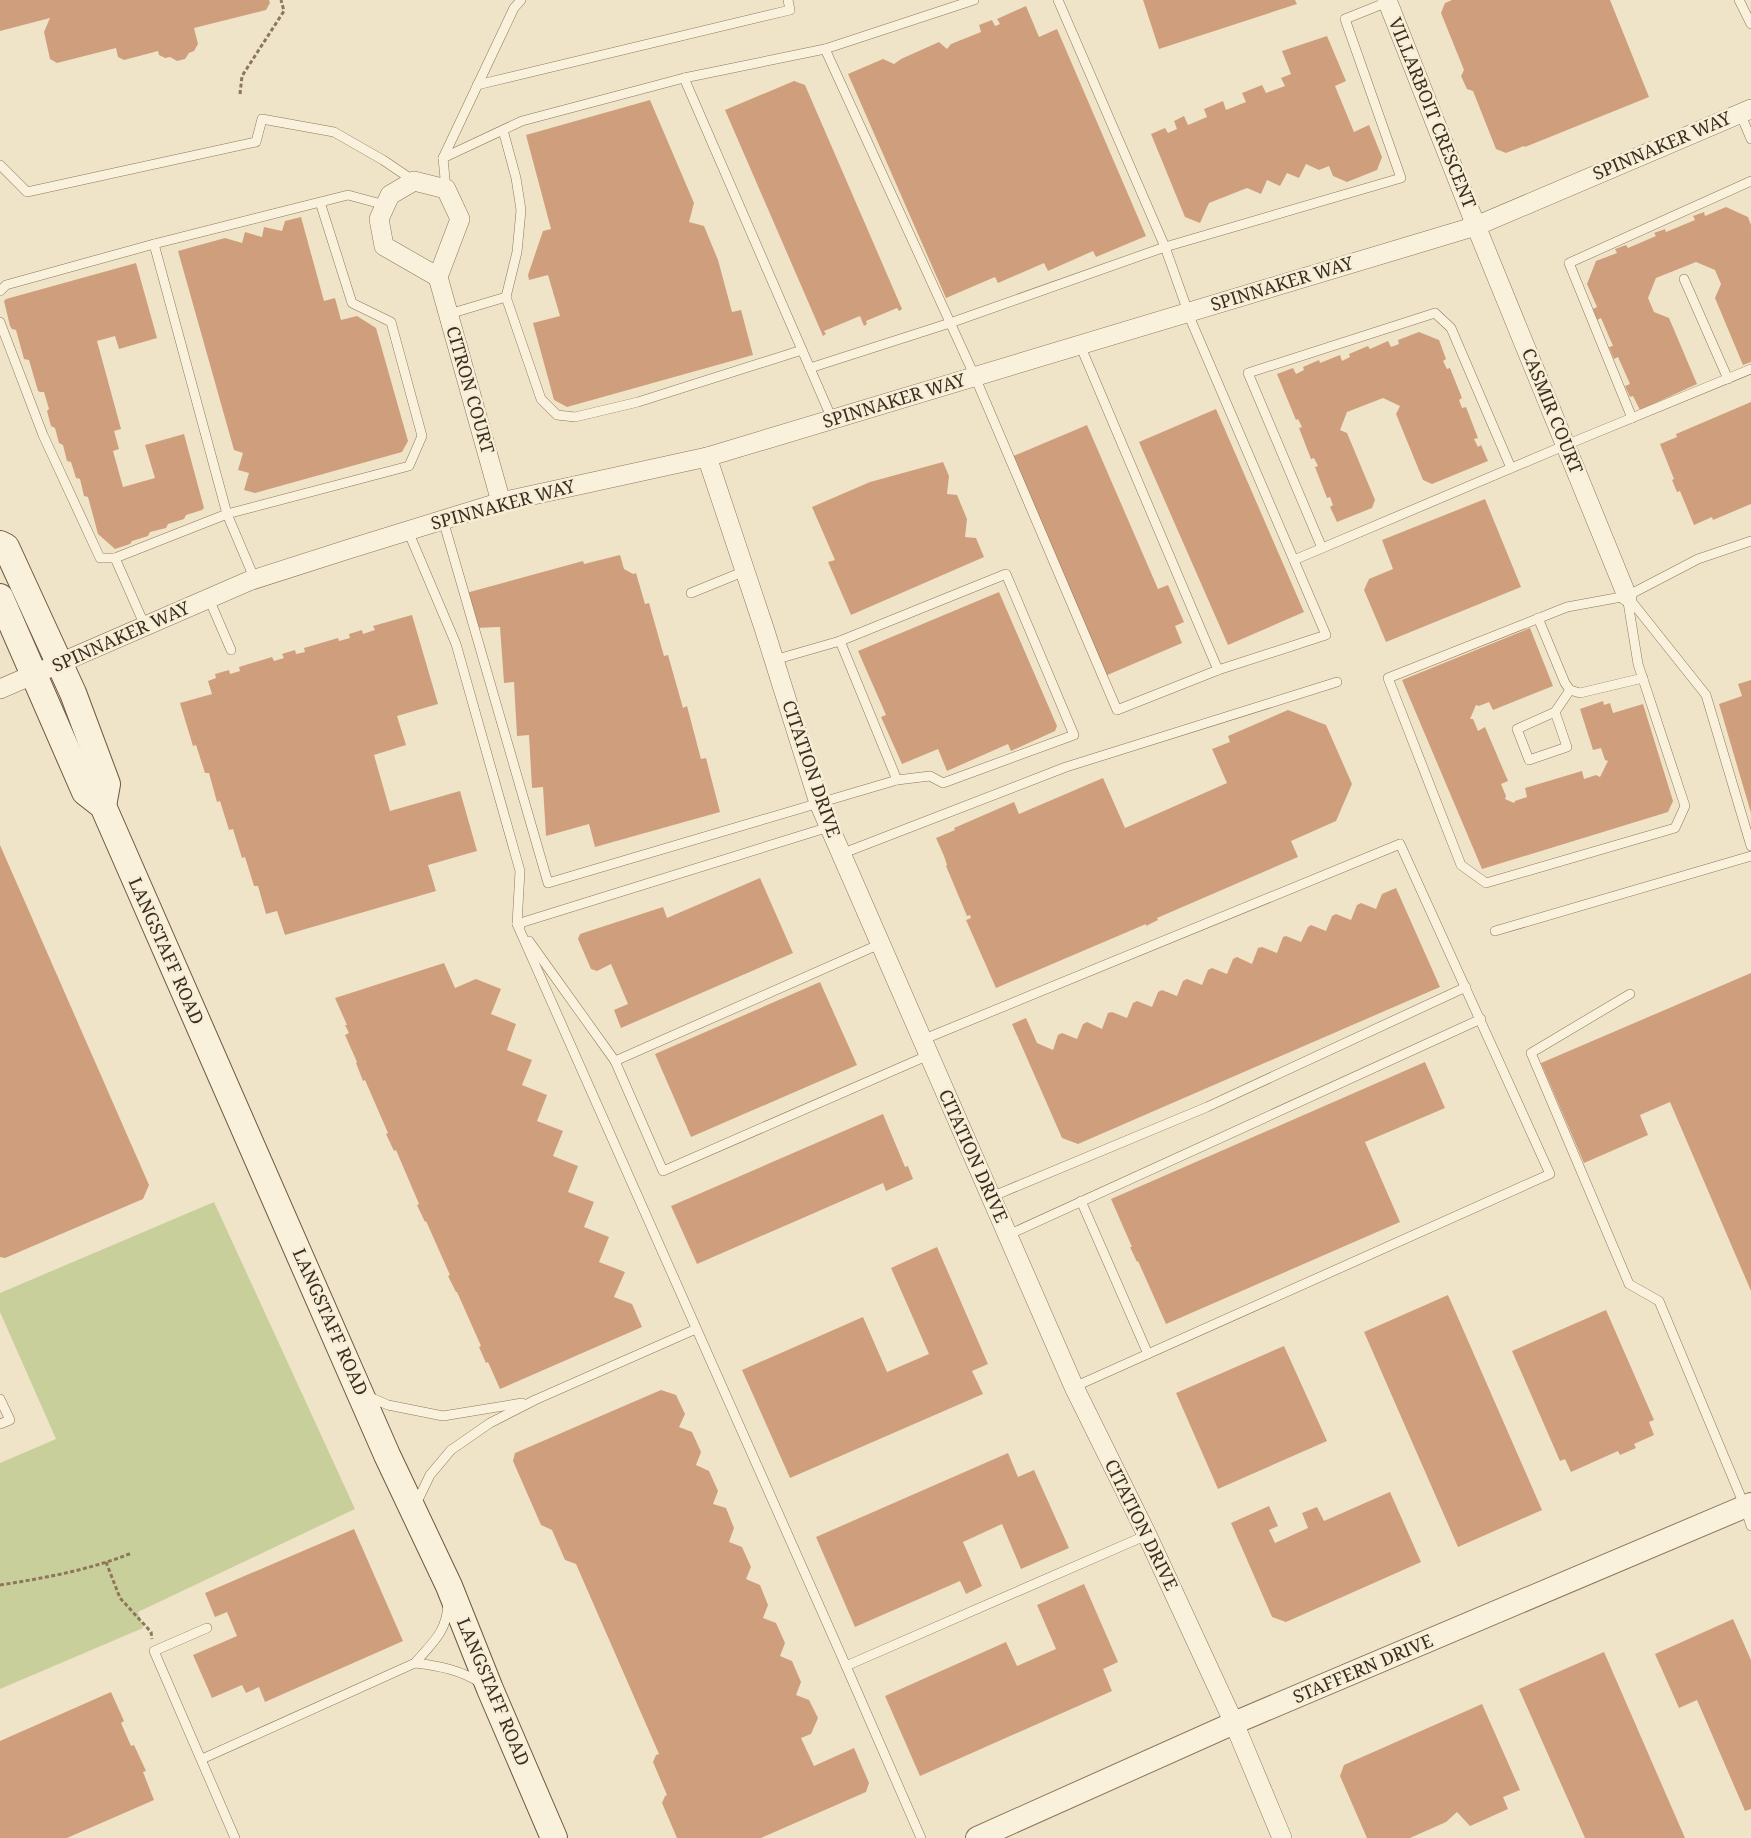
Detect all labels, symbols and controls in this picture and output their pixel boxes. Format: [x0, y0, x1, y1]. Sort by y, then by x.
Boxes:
street label: VILLARBOIT CRESCENT [1384, 14, 1482, 212]
street label: SPINNAKER WAY [1589, 105, 1735, 185]
street label: SPINNAKER WAY [1207, 250, 1357, 316]
street label: CITRON COURT [441, 323, 501, 456]
street label: CASMIR COURT [1517, 344, 1589, 477]
street label: SPINNAKER WAY [819, 367, 969, 433]
street label: SPINNAKER WAY [428, 473, 578, 535]
street label: SPINNAKER WAY [48, 595, 194, 677]
street label: CITATION DRIVE [777, 697, 847, 840]
street label: LANGSTAFF ROAD [124, 873, 210, 1028]
street label: CITATION DRIVE [934, 1085, 1014, 1226]
street label: LANGSTAFF ROAD [288, 1244, 374, 1399]
street label: CITATION DRIVE [1100, 1455, 1184, 1594]
street label: LANGSTAFF ROAD [452, 1614, 536, 1769]
street label: STAFFERN DRIVE [1289, 1628, 1436, 1708]

